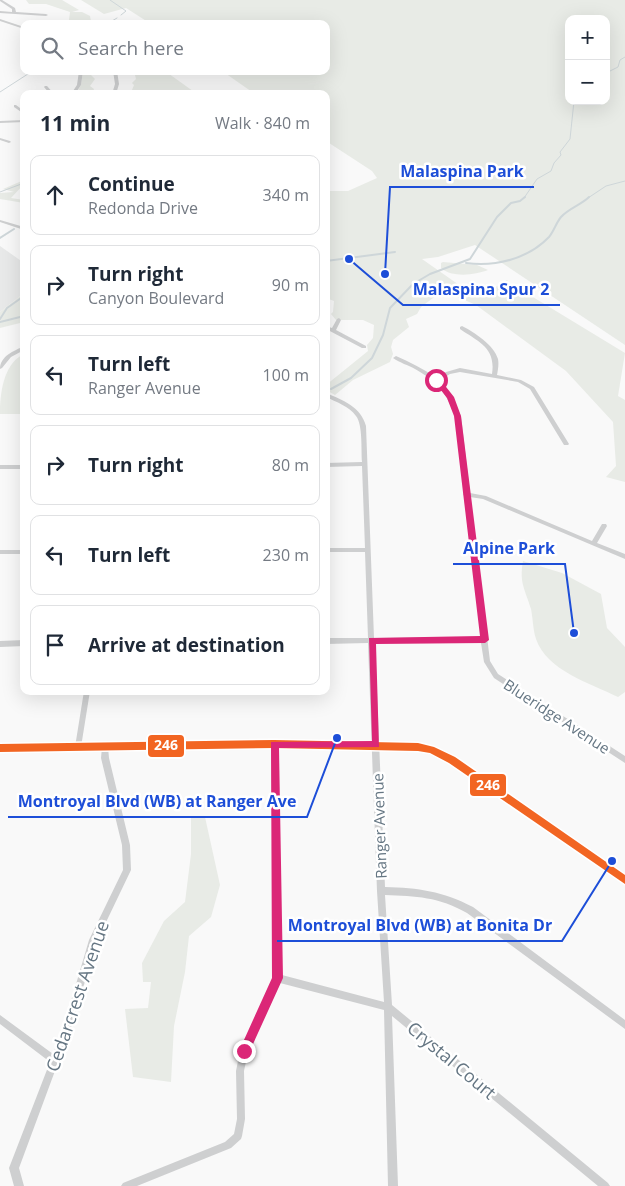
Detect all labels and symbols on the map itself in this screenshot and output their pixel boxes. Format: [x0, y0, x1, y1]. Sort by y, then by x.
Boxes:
callout: Malaspina Park [390, 156, 534, 187]
text: Malaspina Park [400, 160, 524, 182]
callout: Malaspina Spur 2 [403, 274, 560, 305]
text: Malaspina Spur 2 [413, 278, 549, 300]
route start [425, 369, 448, 392]
callout: Alpine Park [453, 533, 565, 564]
text: Alpine Park [463, 537, 555, 559]
street label: Blueridge Avenue [500, 674, 614, 758]
line badge: 246 [147, 734, 185, 758]
text: 246 [154, 735, 178, 754]
street label: Ranger Avenue [367, 773, 391, 879]
line badge: 246 [469, 773, 507, 797]
text: 246 [476, 775, 500, 794]
callout: Montroyal Blvd (WB) at Ranger Ave [8, 786, 307, 817]
text: Montroyal Blvd (WB) at Ranger Ave [18, 790, 296, 812]
callout: Montroyal Blvd (WB) at Bonita Dr [277, 910, 562, 941]
text: Montroyal Blvd (WB) at Bonita Dr [288, 914, 552, 936]
street label: Cedarcrest Avenue [40, 917, 114, 1075]
street label: Crystal Court [403, 1016, 501, 1104]
route end [233, 1040, 256, 1063]

